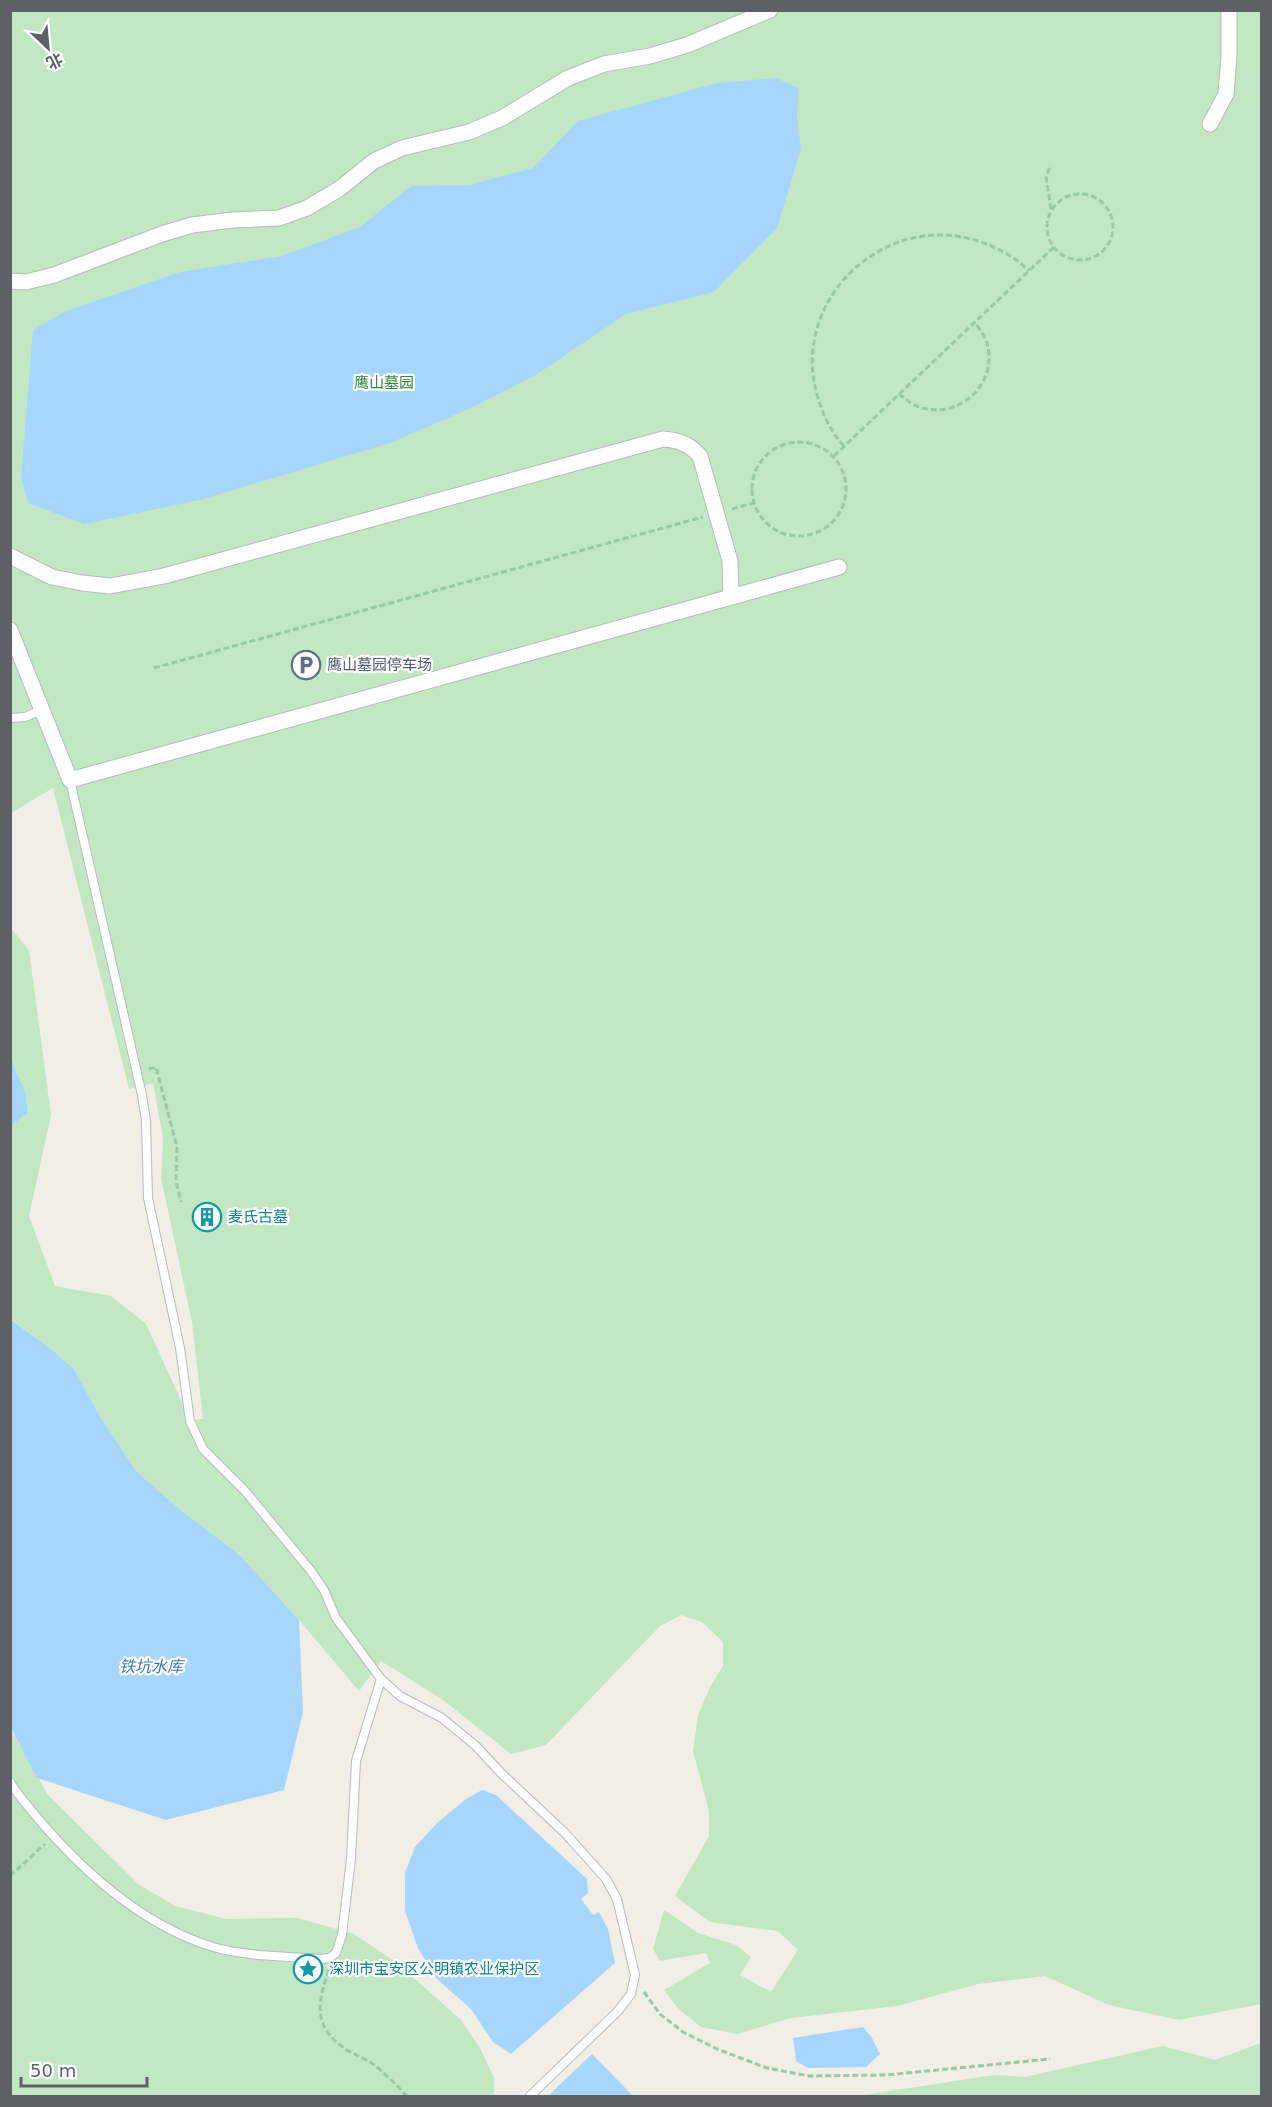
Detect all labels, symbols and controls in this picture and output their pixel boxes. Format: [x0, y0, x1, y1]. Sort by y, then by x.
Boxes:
north arrow [18, 18, 78, 78]
text: 北 [43, 49, 66, 73]
park label: 鹰山墓园 [354, 374, 414, 392]
parking icon: 鹰山墓园停车场 [290, 649, 322, 681]
place label: 鹰山墓园停车场 [327, 656, 432, 674]
building icon: 麦氏古墓 [191, 1201, 223, 1233]
place label: 麦氏古墓 [228, 1208, 288, 1226]
water label: 铁坑水库 [119, 1657, 186, 1676]
place icon: 深圳市宝安区公明镇农业保护区 [292, 1953, 324, 1985]
place label: 深圳市宝安区公明镇农业保护区 [329, 1960, 539, 1978]
scale bar [21, 2050, 147, 2088]
text: 50 m [30, 2060, 76, 2081]

